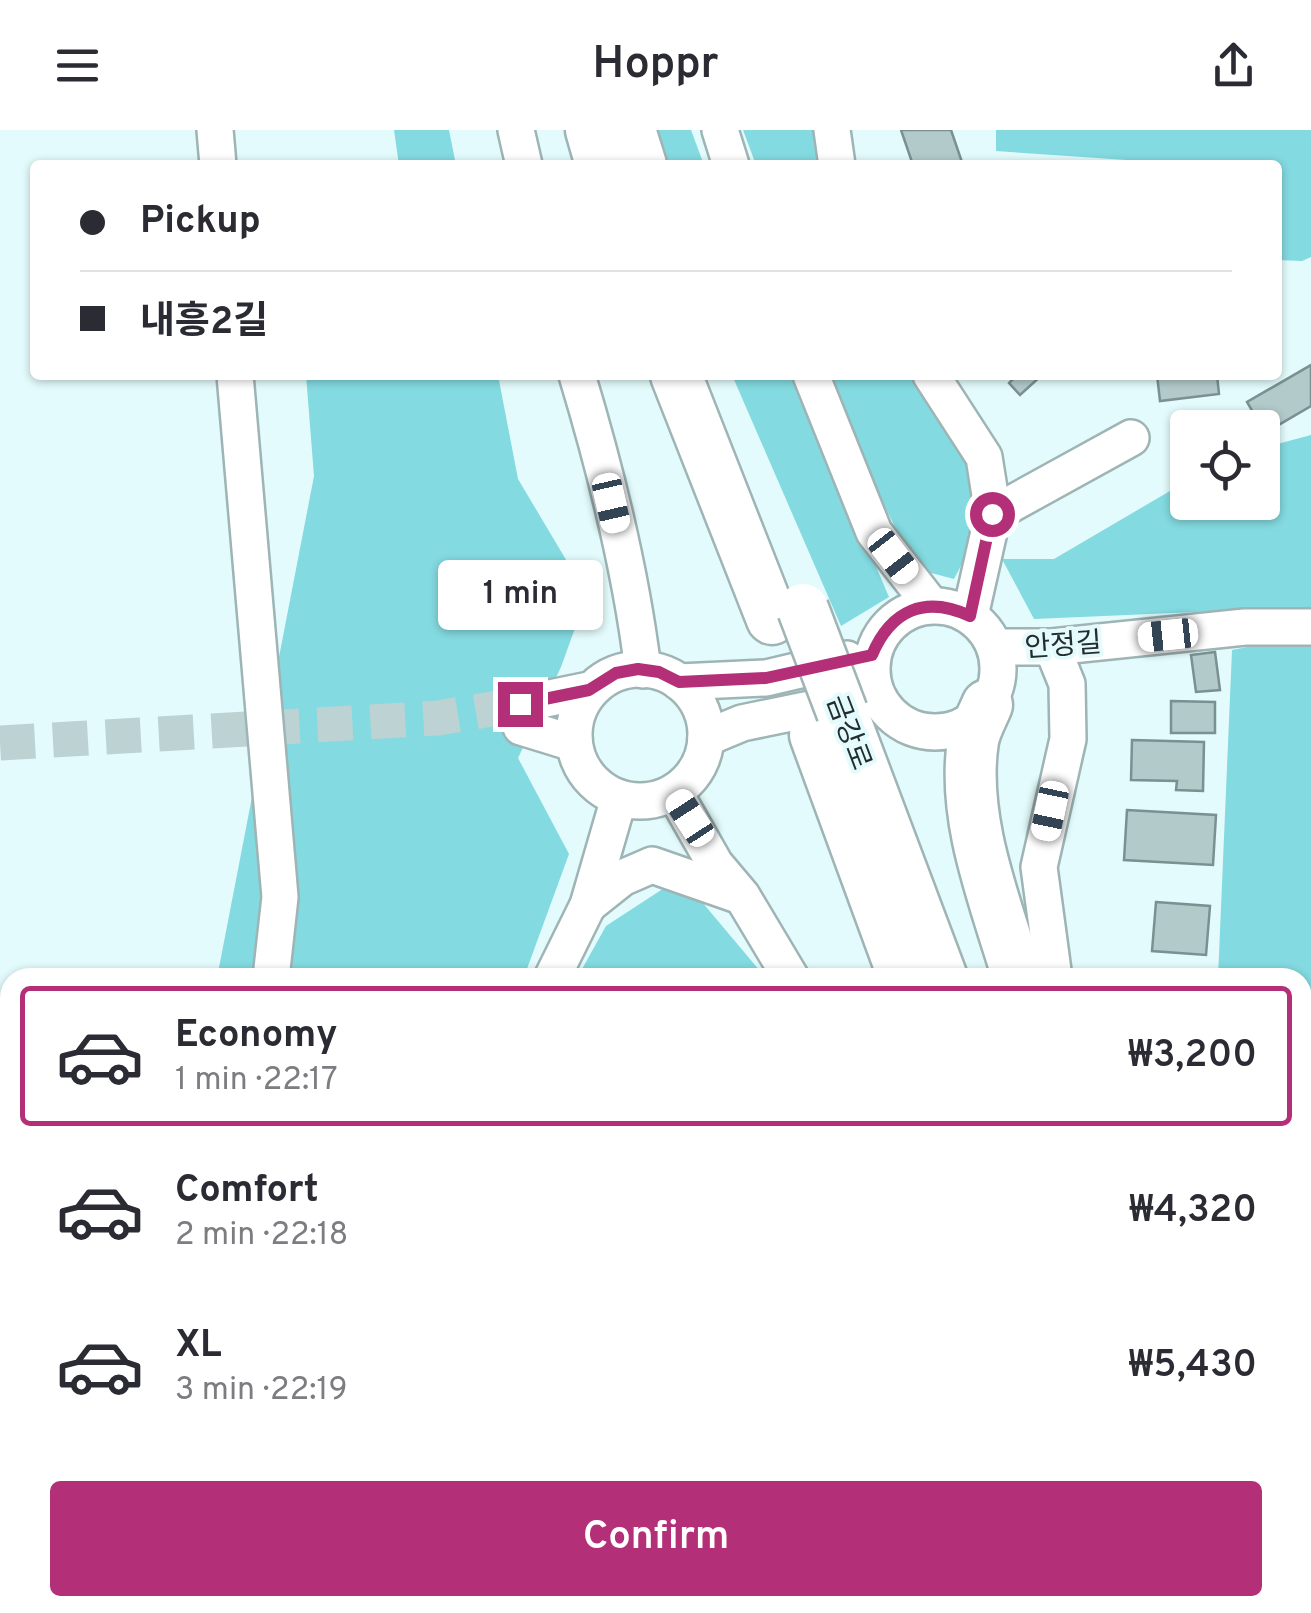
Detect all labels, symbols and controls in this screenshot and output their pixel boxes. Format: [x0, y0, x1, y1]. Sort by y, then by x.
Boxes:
text: Hoppr [592, 37, 719, 94]
icon: menu [50, 38, 105, 93]
icon: share [1206, 38, 1261, 93]
text: Pickup [140, 198, 261, 247]
text: 내흥2길 [140, 299, 268, 348]
map controls [1170, 410, 1280, 520]
button: locate [1170, 410, 1280, 520]
car [590, 470, 632, 536]
route start [970, 492, 1015, 537]
car [863, 523, 923, 589]
callout: 1 min [438, 559, 602, 629]
text: 1 min [483, 575, 558, 615]
car [1137, 617, 1199, 653]
street label: 안정길 [1023, 626, 1103, 668]
route end [498, 682, 543, 727]
street label: 금강로 [817, 691, 878, 776]
car [1029, 779, 1071, 843]
car [661, 785, 719, 851]
icon: car [55, 1011, 145, 1101]
text: Economy [175, 1012, 337, 1061]
text: ₩3,200 [1128, 1032, 1257, 1081]
text: 1 min · 22:17 [175, 1061, 338, 1101]
icon: car [55, 1166, 145, 1256]
text: Comfort [175, 1167, 319, 1216]
text: ₩4,320 [1129, 1187, 1257, 1236]
text: 2 min · 22:18 [175, 1216, 348, 1256]
icon: car [55, 1321, 145, 1411]
text: XL [175, 1322, 222, 1371]
text: ₩5,430 [1129, 1342, 1257, 1391]
text: 3 min · 22:19 [175, 1371, 347, 1411]
button: Confirm [50, 1481, 1262, 1596]

